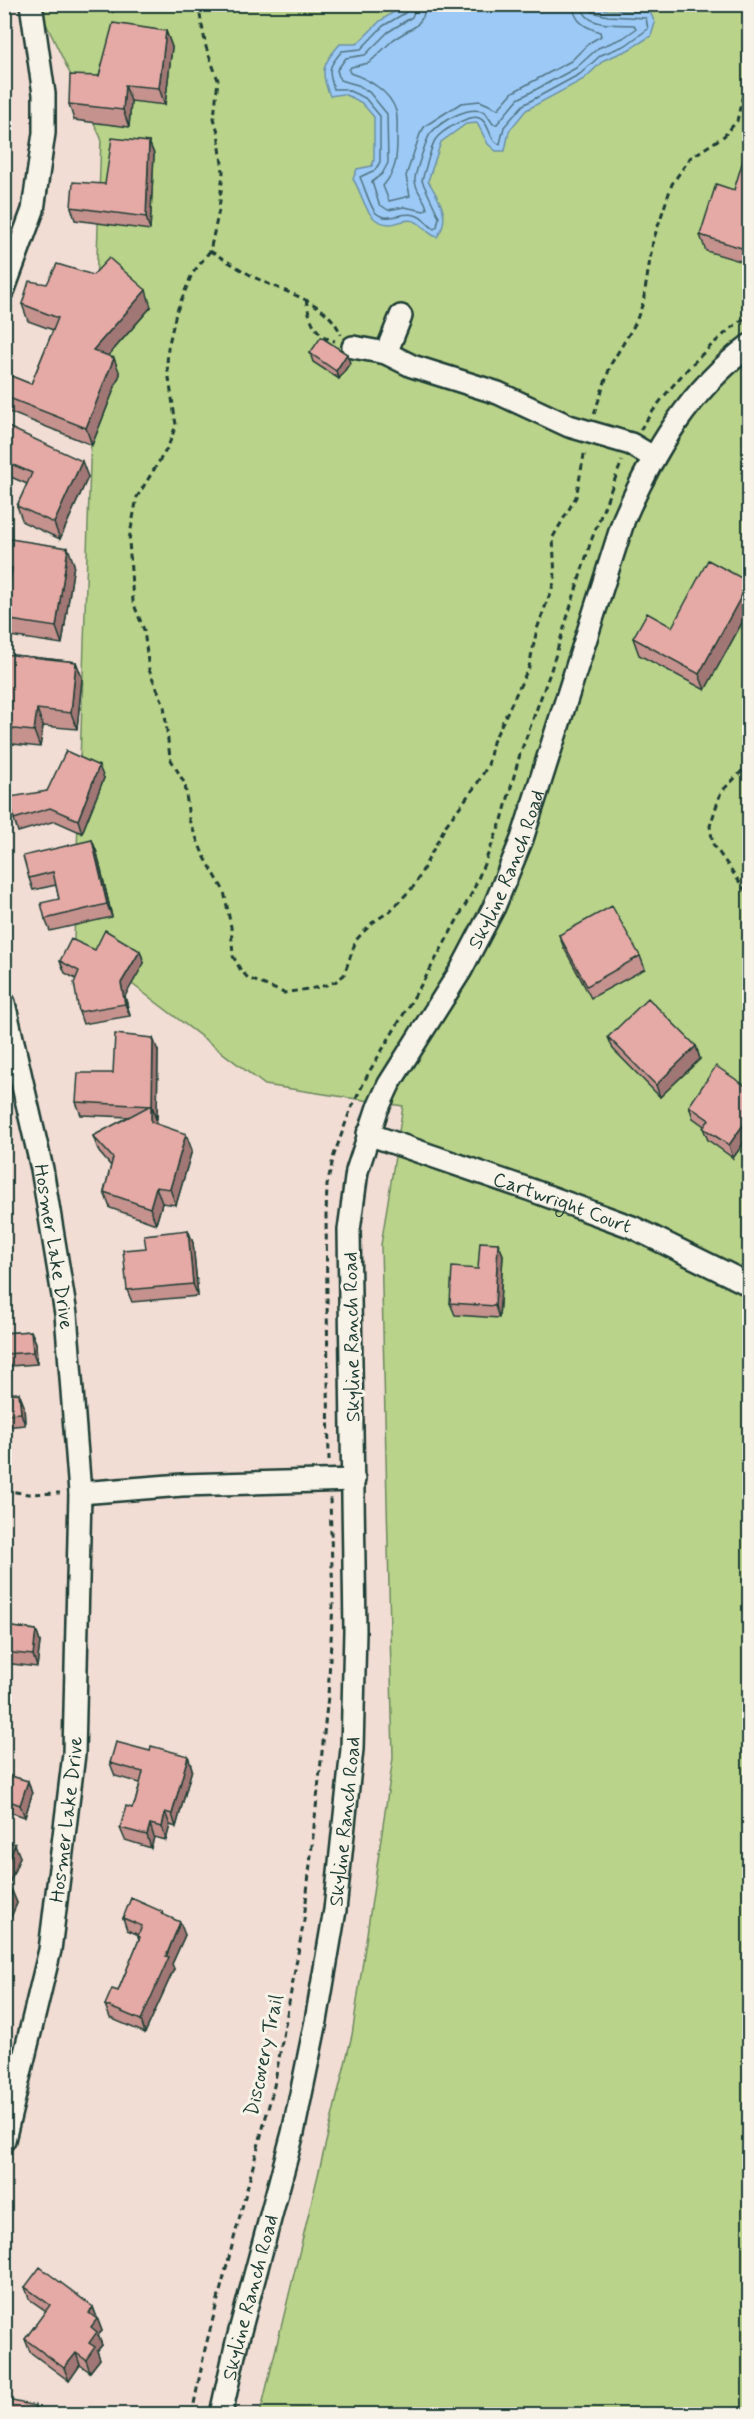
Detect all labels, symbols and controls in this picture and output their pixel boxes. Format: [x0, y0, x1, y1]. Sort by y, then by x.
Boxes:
street label: Skyline Ranch Road [462, 787, 552, 954]
street label: Hosmer Lake Drive [26, 1162, 79, 1330]
street label: Cartwright Court [489, 1166, 635, 1241]
street label: Skyline Ranch Road [338, 1252, 367, 1422]
street label: Hosmer Lake Drive [44, 1736, 89, 1904]
street label: Skyline Ranch Road [323, 1736, 367, 1908]
street label: Discovery Trail [238, 1992, 291, 2118]
street label: Skyline Ranch Road [217, 2212, 286, 2383]

